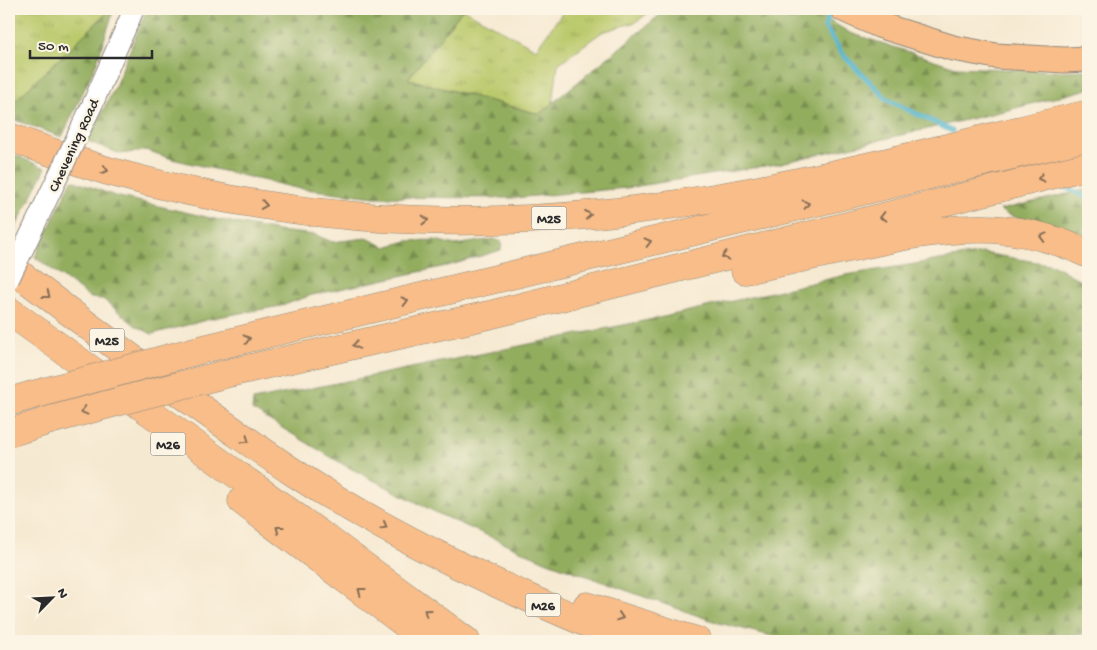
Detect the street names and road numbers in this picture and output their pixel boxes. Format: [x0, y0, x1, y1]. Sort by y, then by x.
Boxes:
street label: Chevening Road [45, 95, 105, 195]
road number: M25 [532, 207, 566, 230]
road number: M25 [90, 328, 124, 352]
road number: M26 [150, 432, 186, 456]
road number: M26 [526, 594, 560, 616]

